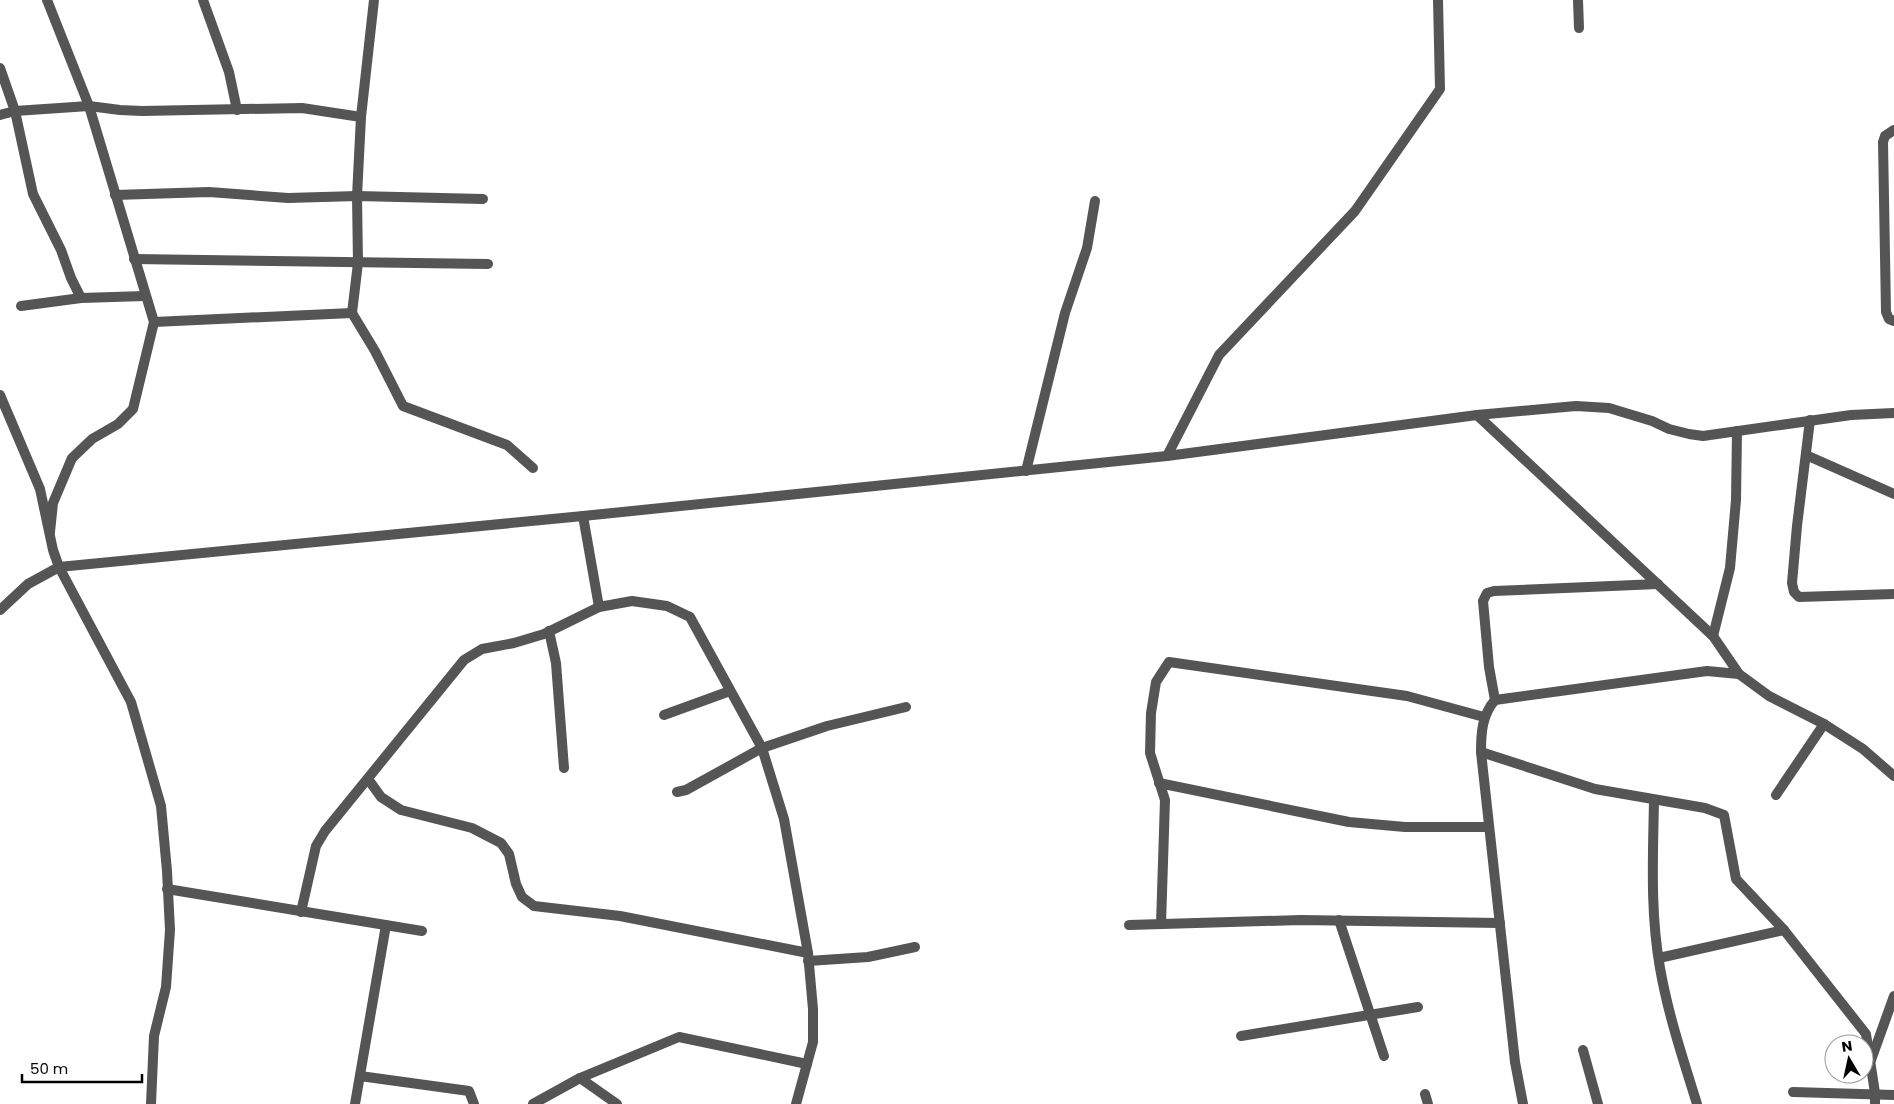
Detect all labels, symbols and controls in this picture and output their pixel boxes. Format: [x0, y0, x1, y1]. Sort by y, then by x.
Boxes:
north arrow [1824, 1034, 1874, 1084]
text: N [1840, 1035, 1854, 1057]
scale bar [22, 1052, 142, 1084]
text: 50 m [30, 1058, 68, 1079]

